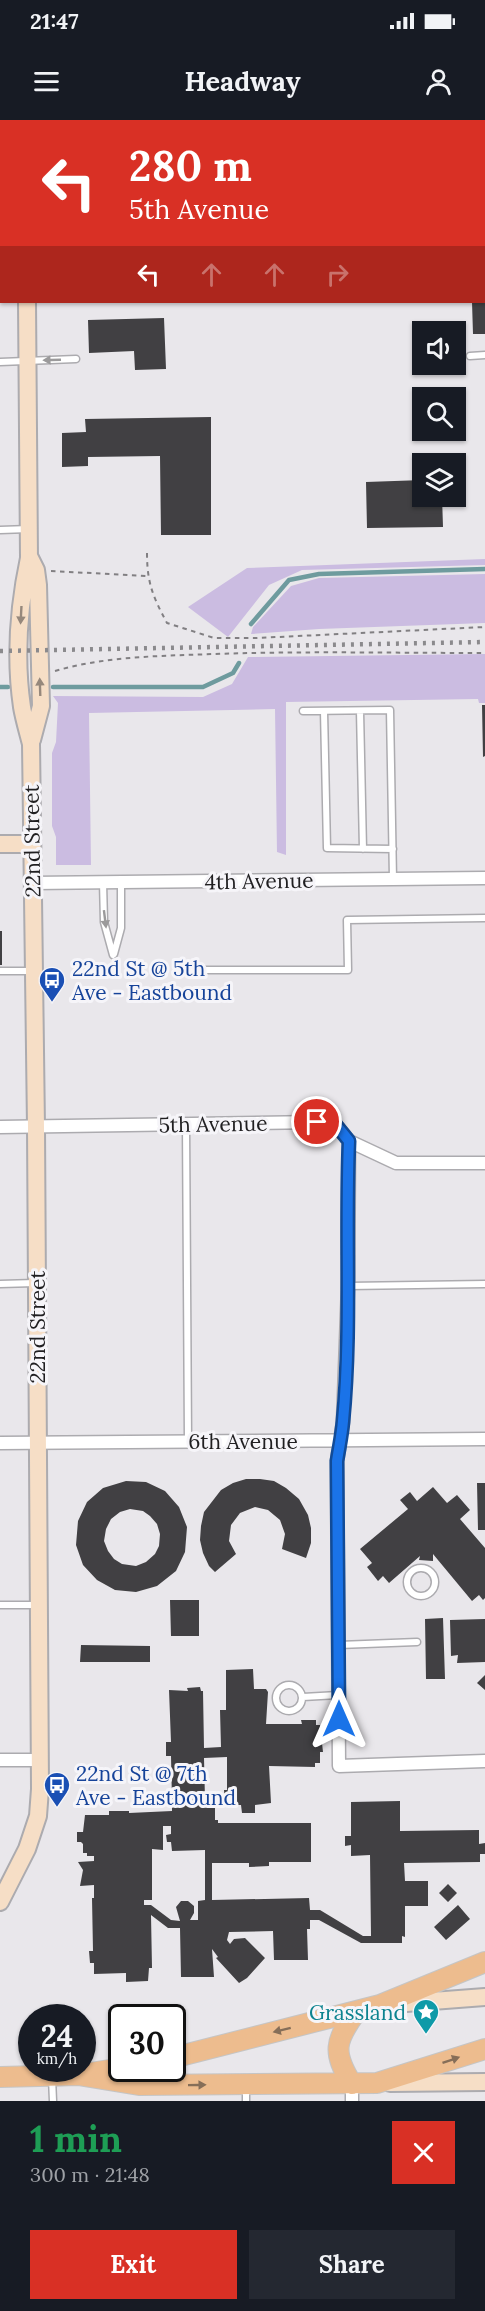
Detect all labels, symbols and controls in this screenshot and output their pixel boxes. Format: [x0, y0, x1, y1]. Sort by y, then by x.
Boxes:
text: 21:47 [30, 7, 79, 35]
text: Headway [184, 64, 301, 98]
icon: menu [30, 65, 63, 98]
icon: person [422, 65, 455, 98]
text: 280 m [129, 139, 252, 193]
icon: left [30, 144, 108, 222]
text: 5th Avenue [129, 192, 269, 226]
icon: left [132, 258, 165, 291]
icon: ahead [195, 258, 228, 291]
icon: ahead [258, 258, 291, 291]
icon: right [321, 258, 354, 291]
map controls [412, 321, 466, 507]
button: sound [412, 321, 466, 375]
one-way arrow [43, 355, 62, 364]
button: search [412, 387, 466, 441]
button: layers [412, 453, 466, 507]
one-way arrow [17, 606, 26, 625]
one-way arrow [36, 677, 45, 696]
street label: 22nd Street [18, 783, 46, 898]
street label: 4th Avenue [204, 867, 314, 895]
one-way arrow [100, 910, 110, 929]
place label: 22nd St @ 5th Ave - Eastbound [71, 955, 232, 1006]
bus stop icon: 22nd St @ 5th Ave - Eastbound [37, 965, 67, 1003]
pin [291, 1096, 342, 1147]
icon: arrive [300, 1105, 333, 1138]
street label: 5th Avenue [158, 1110, 268, 1138]
street label: 22nd Street [24, 1270, 51, 1383]
street label: 6th Avenue [188, 1428, 298, 1455]
position arrow [307, 1687, 371, 1751]
place label: 22nd St @ 7th Ave - Eastbound [75, 1760, 236, 1811]
bus stop icon: 22nd St @ 7th Ave - Eastbound [42, 1770, 72, 1808]
place icon: Grassland [411, 1997, 441, 2035]
place label: Grassland [309, 1999, 406, 2026]
speed limit sign: 30 [108, 2004, 186, 2082]
text: 24 [41, 2017, 73, 2055]
one-way arrow [273, 2026, 291, 2035]
text: km/h [37, 2049, 77, 2068]
one-way arrow [442, 2055, 460, 2065]
one-way arrow [188, 2080, 207, 2089]
text: 1 min [30, 2116, 122, 2162]
button: close [392, 2121, 455, 2184]
text: 300 m · 21:48 [30, 2162, 150, 2187]
button: Exit [30, 2230, 237, 2299]
button: Share [249, 2230, 455, 2299]

